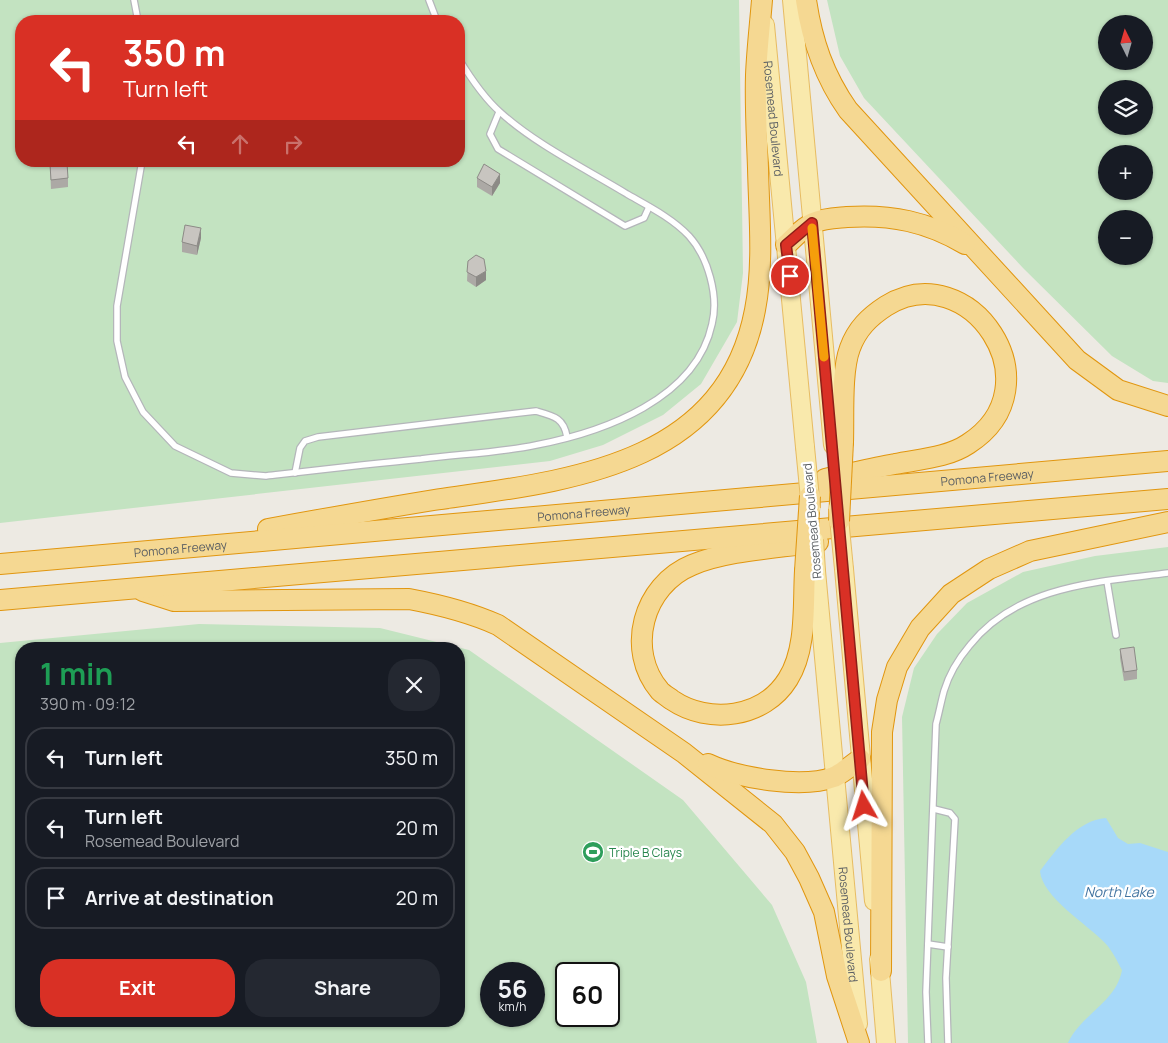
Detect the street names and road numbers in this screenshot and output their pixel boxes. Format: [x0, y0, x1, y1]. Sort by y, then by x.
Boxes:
street label: Rosemead Boulevard [760, 60, 788, 177]
street label: Rosemead Boulevard [798, 463, 826, 579]
street label: Pomona Freeway [940, 464, 1035, 490]
street label: Pomona Freeway [536, 500, 632, 525]
street label: Pomona Freeway [133, 535, 228, 561]
street label: Rosemead Boulevard [835, 866, 863, 983]

